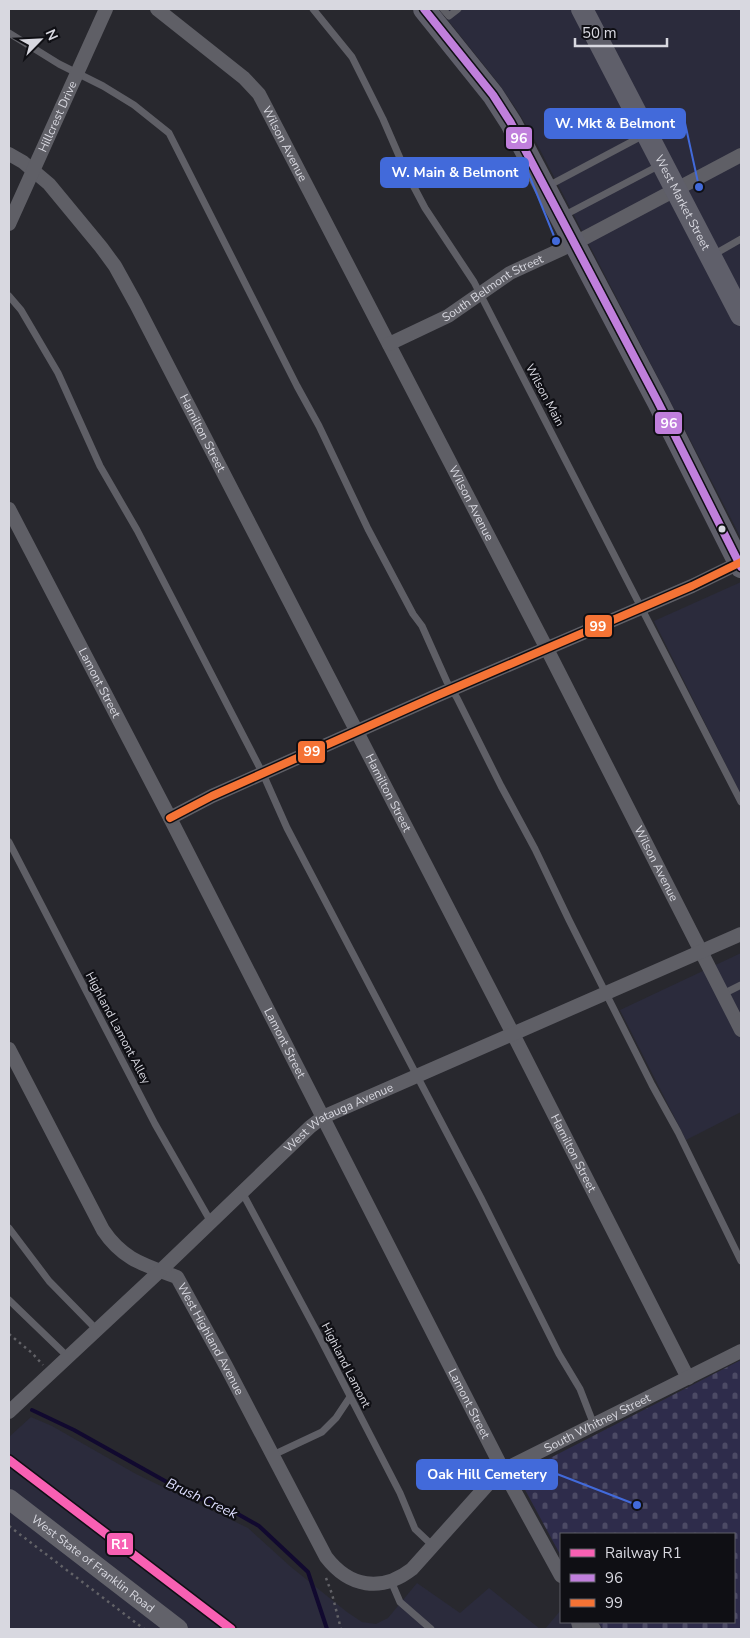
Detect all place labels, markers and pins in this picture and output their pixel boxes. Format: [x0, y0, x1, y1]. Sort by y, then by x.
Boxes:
callout: W. Mkt & Belmont [545, 109, 685, 138]
callout: W. Main & Belmont [381, 158, 528, 187]
unlabelled marker [717, 524, 727, 534]
callout: Oak Hill Cemetery [417, 1460, 557, 1489]

